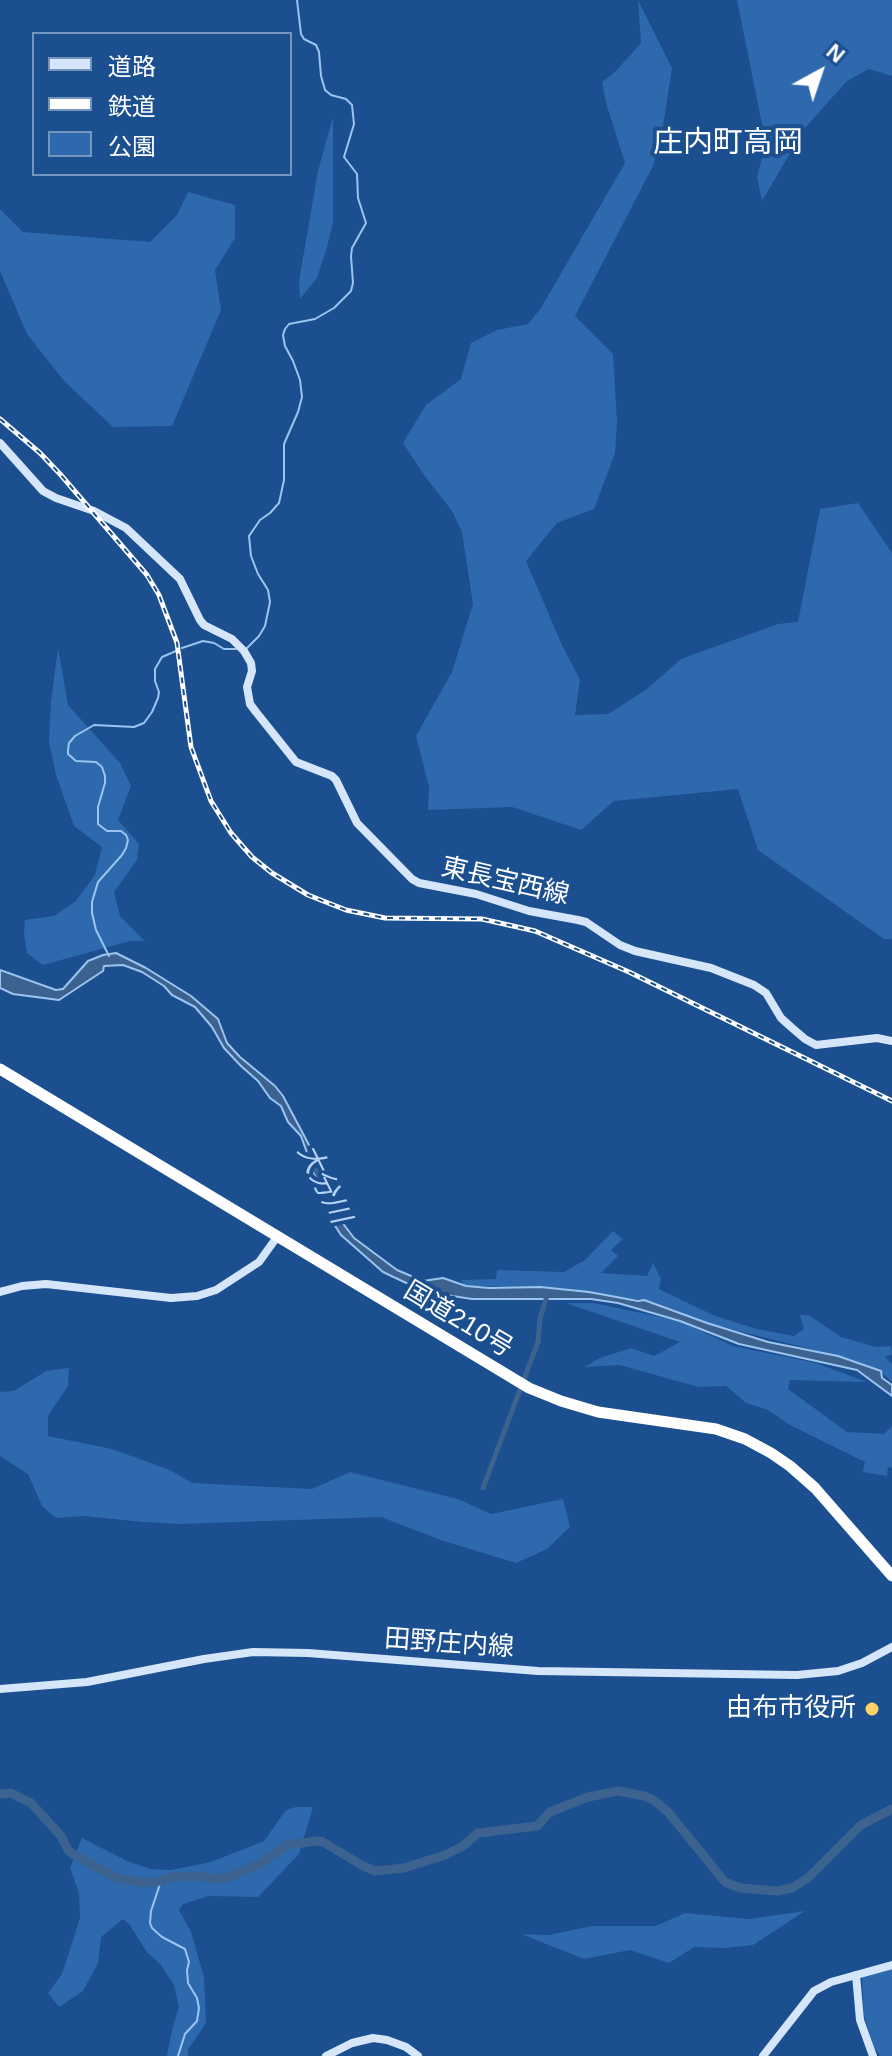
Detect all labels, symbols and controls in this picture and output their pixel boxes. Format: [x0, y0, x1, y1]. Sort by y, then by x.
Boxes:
legend [32, 32, 292, 176]
north arrow [780, 32, 860, 112]
text: N [822, 39, 850, 68]
text: 道路 [108, 53, 156, 80]
text: 鉄道 [108, 93, 156, 120]
district label: 庄内町高岡 [653, 126, 803, 162]
text: 公園 [108, 133, 156, 160]
street label: 東長宝西線 [438, 852, 572, 912]
water label: 大分川 [289, 1139, 357, 1229]
street label: 国道210号 [398, 1275, 518, 1365]
street label: 田野庄内線 [383, 1624, 515, 1664]
place label: 由布市役所 [726, 1693, 856, 1725]
marker: 由布市役所 [863, 1700, 881, 1718]

